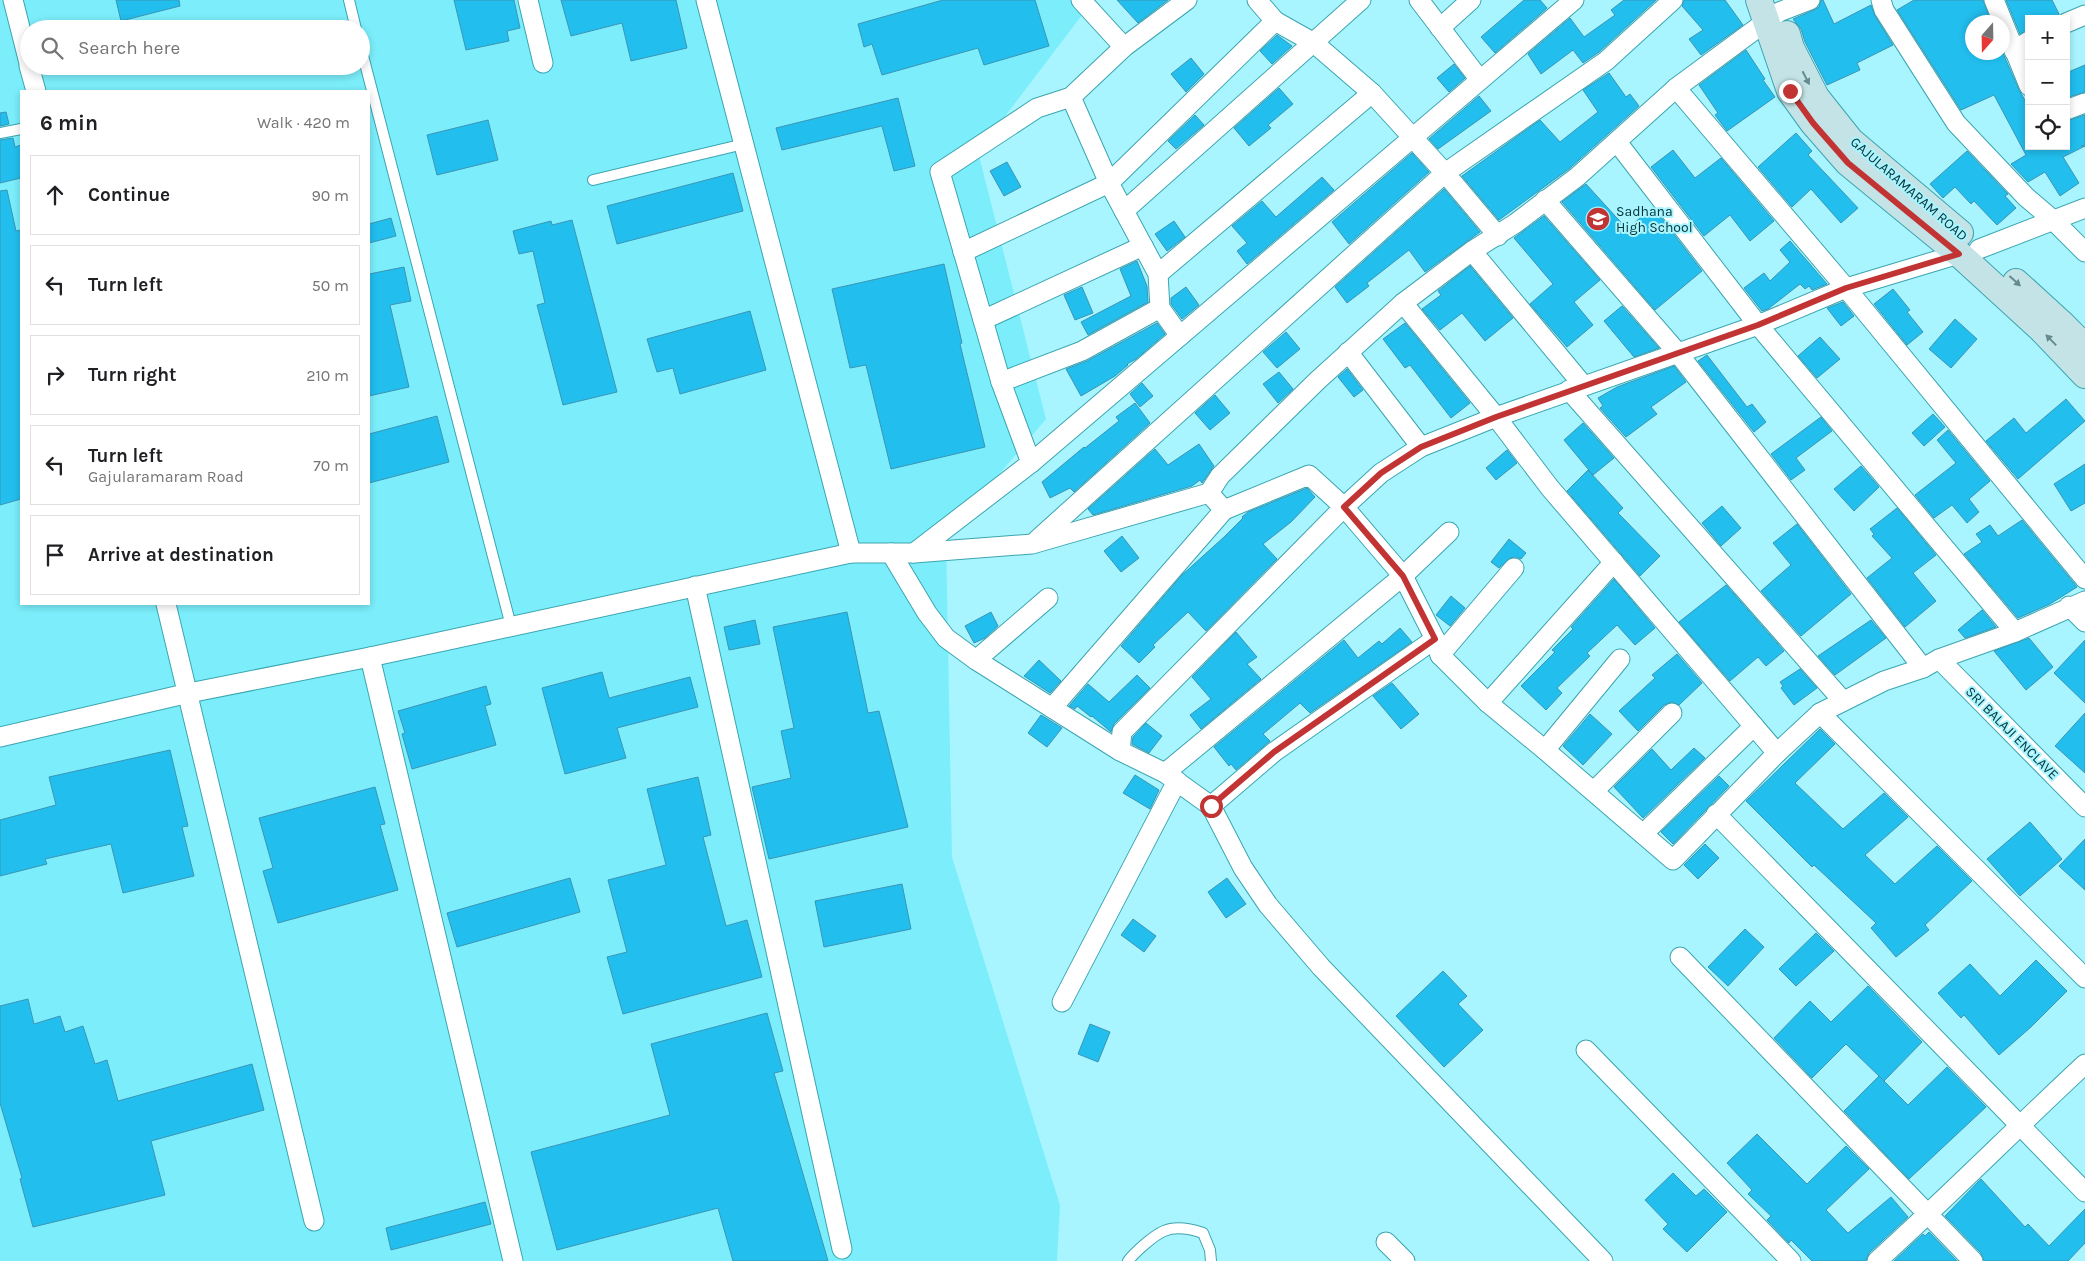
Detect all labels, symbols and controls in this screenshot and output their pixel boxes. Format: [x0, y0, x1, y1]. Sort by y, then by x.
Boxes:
north arrow [1965, 15, 2010, 60]
map controls [2025, 15, 2070, 150]
button: + [2025, 15, 2070, 60]
search box [20, 20, 370, 75]
icon: search [38, 34, 66, 62]
text: Search here [78, 37, 180, 59]
button: − [2025, 60, 2070, 105]
one-way arrow [1802, 70, 1810, 85]
route end [1779, 80, 1802, 103]
button: locate [2025, 105, 2070, 150]
text: 6 min [40, 111, 98, 135]
text: Walk · 420 m [257, 113, 350, 132]
street label: GAJULARAMARAM ROAD [1847, 133, 1971, 245]
icon: ahead [41, 181, 69, 209]
text: Continue [88, 184, 170, 206]
text: 90 m [311, 186, 349, 205]
place label: Sadhana High School [1616, 203, 1693, 236]
school or university icon: Sadhana High School [1585, 206, 1611, 232]
icon: left [41, 271, 69, 299]
text: Turn left [88, 274, 163, 296]
one-way arrow [2009, 275, 2021, 287]
text: 50 m [312, 276, 349, 295]
one-way arrow [2045, 334, 2057, 346]
icon: right [41, 361, 69, 389]
text: Turn right [88, 364, 177, 386]
text: 210 m [306, 366, 349, 385]
text: Turn left [88, 445, 163, 467]
icon: left [41, 451, 69, 479]
text: 70 m [313, 456, 349, 475]
text: Gajularamaram Road [88, 467, 244, 486]
icon: arrive [41, 541, 69, 569]
text: Arrive at destination [88, 544, 274, 566]
street label: SRI BALAJI ENCLAVE [1962, 683, 2062, 783]
route start [1200, 795, 1223, 818]

